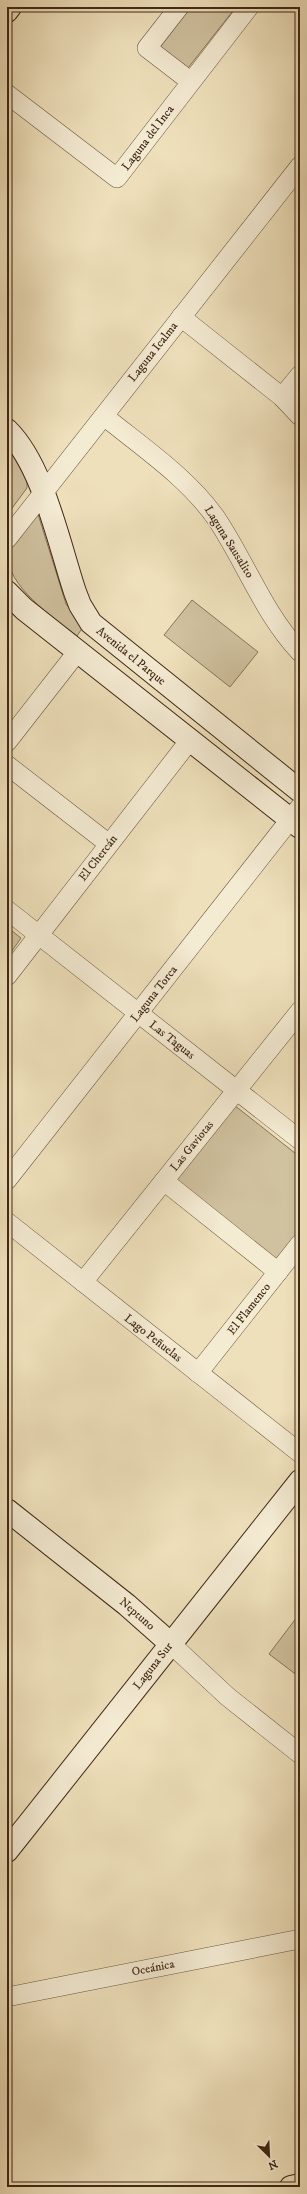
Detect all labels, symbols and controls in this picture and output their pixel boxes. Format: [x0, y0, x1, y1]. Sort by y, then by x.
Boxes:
street label: Laguna del Inca [119, 102, 178, 174]
street label: Laguna Icalma [125, 318, 182, 385]
street label: Laguna Sausalito [201, 503, 257, 581]
street label: Avenida el Parque [93, 623, 169, 689]
street label: El Chercán [75, 831, 121, 884]
street label: Laguna Torca [127, 962, 181, 1025]
street label: Las Taguas [146, 1017, 198, 1063]
street label: Las Gaviotas [167, 1118, 217, 1174]
street label: El Flamenco [224, 1280, 274, 1338]
street label: Lago Peñuelas [121, 1311, 185, 1365]
street label: Neptuno [116, 1594, 158, 1634]
street label: Laguna Sur [130, 1639, 176, 1693]
street label: Oceánica [130, 1956, 177, 1980]
north arrow [249, 2136, 289, 2176]
text: N [266, 2156, 280, 2172]

